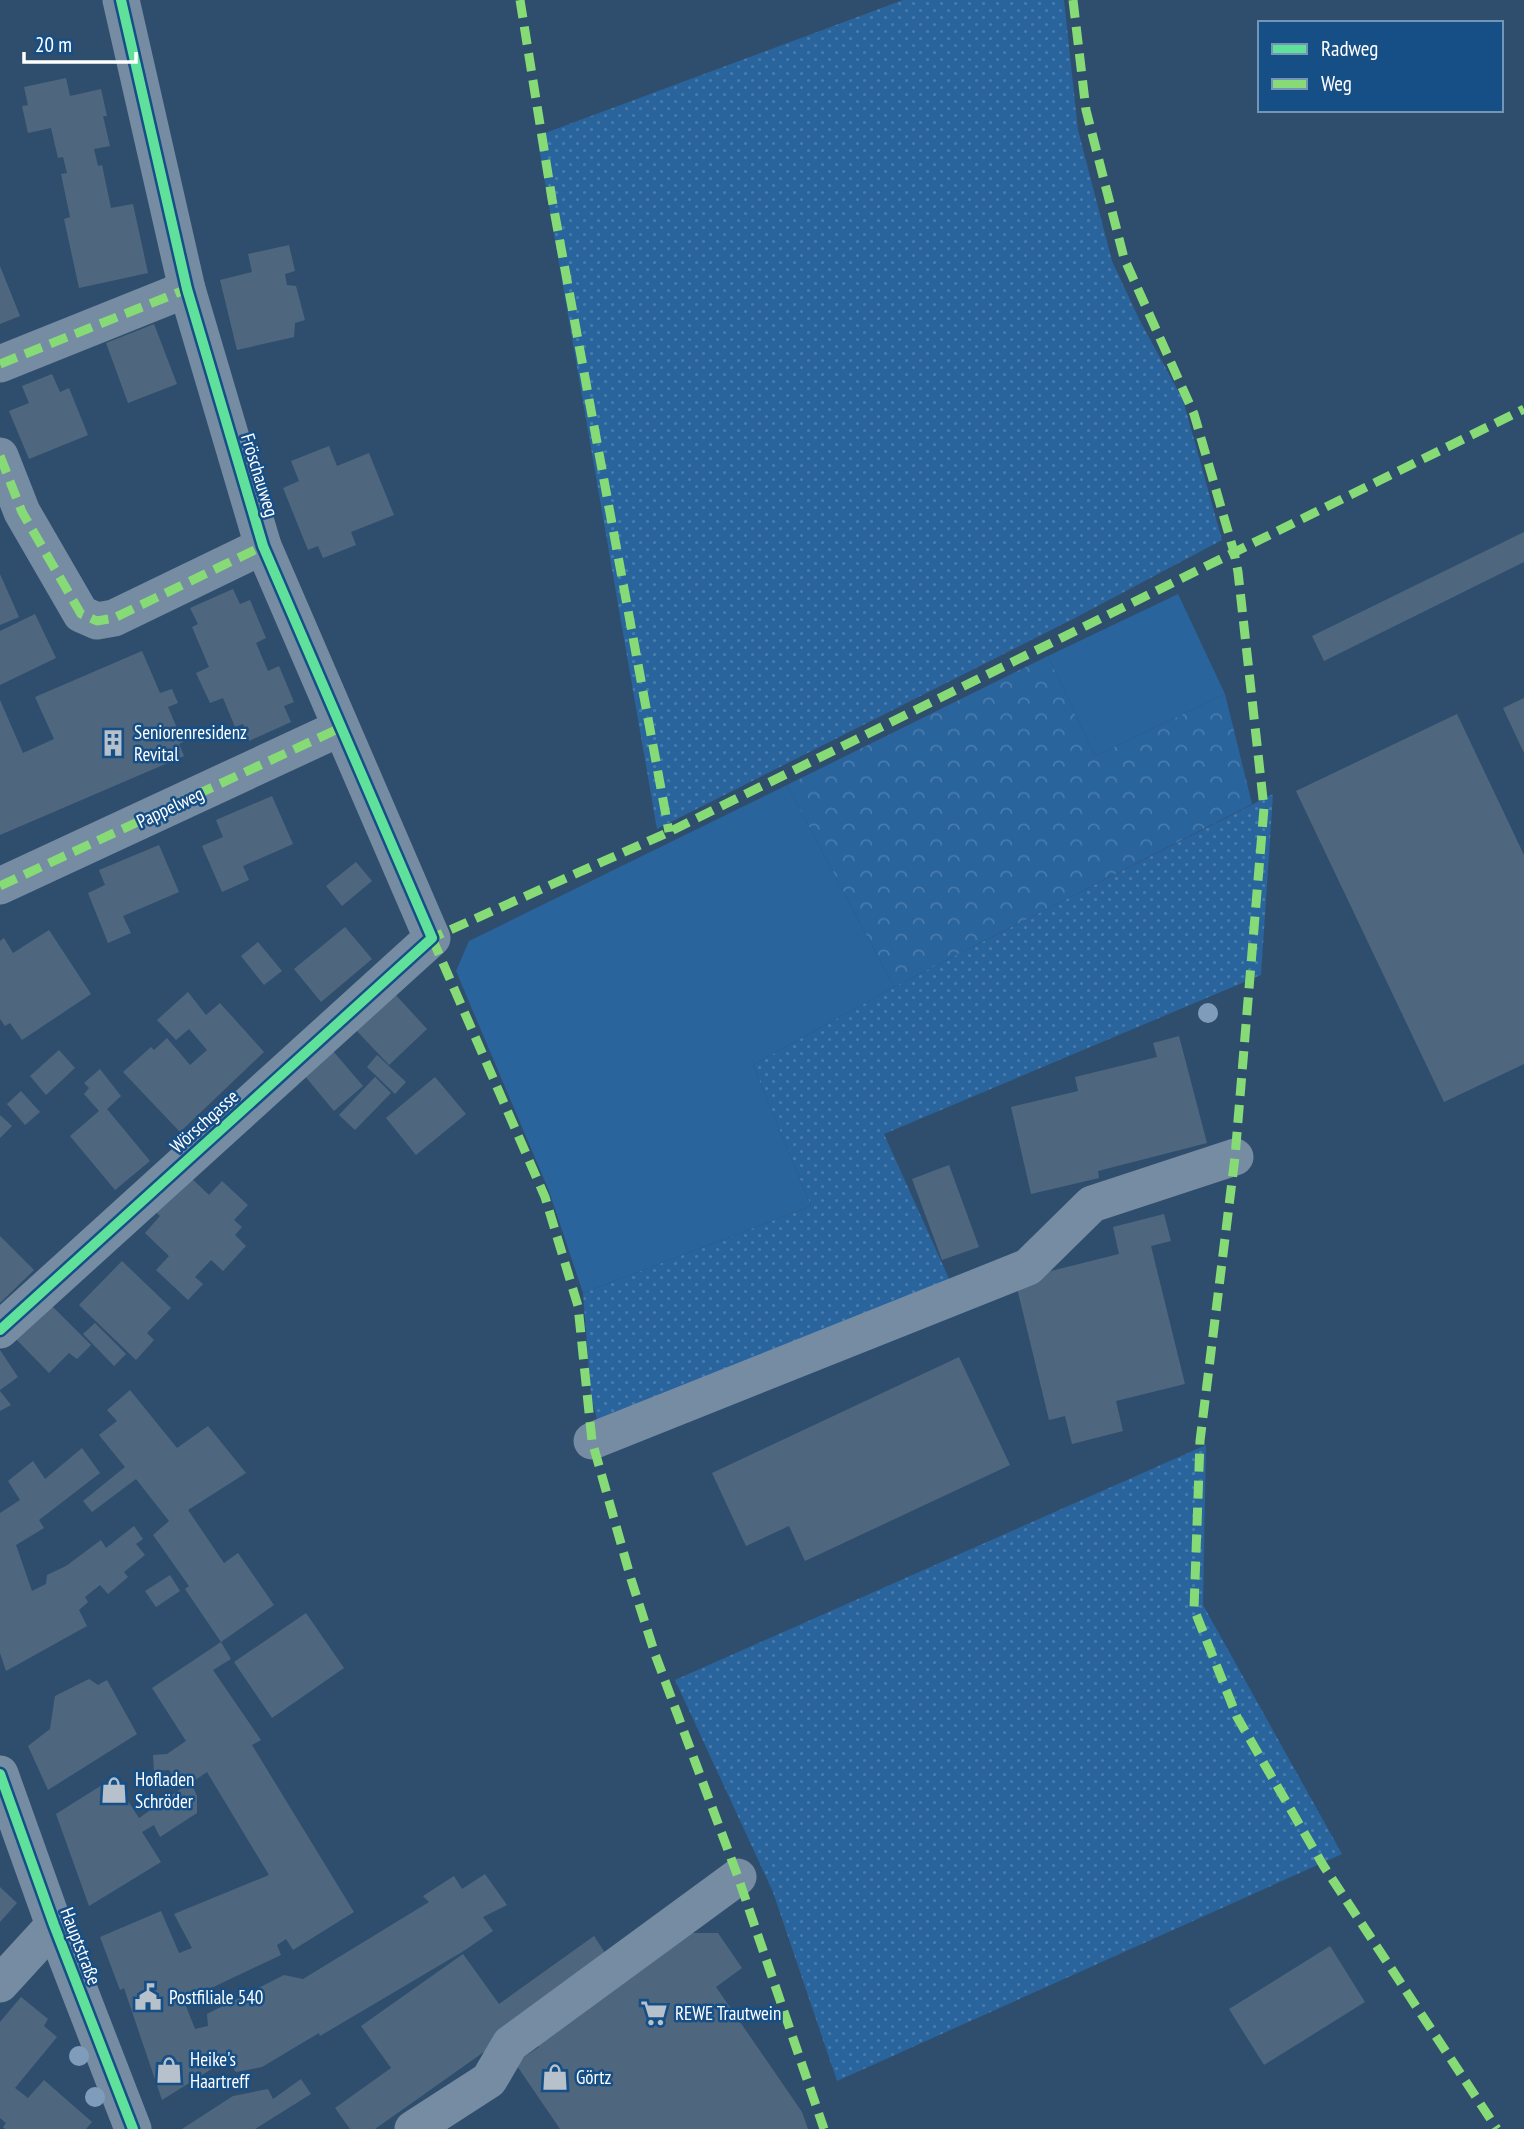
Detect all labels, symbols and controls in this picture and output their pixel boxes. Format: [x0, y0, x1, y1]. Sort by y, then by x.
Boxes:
scale bar [24, 21, 136, 65]
legend [1258, 21, 1503, 112]
text: 20 m [35, 31, 72, 58]
text: Radweg [1321, 35, 1378, 62]
text: Weg [1321, 70, 1352, 97]
street label: Fröschauweg [236, 431, 284, 519]
place label: Seniorenresidenz Revital [134, 720, 247, 766]
building icon: Seniorenresidenz Revital [98, 728, 128, 758]
street label: Pappelweg [133, 781, 207, 833]
street label: Wörschgasse [165, 1084, 243, 1158]
place label: Hofladen Schröder [135, 1767, 194, 1813]
shop icon: Hofladen Schröder [99, 1775, 129, 1805]
street label: Hauptstraße [55, 1904, 107, 1988]
public building icon: Postfiliale 540 [133, 1982, 163, 2012]
place label: Postfiliale 540 [169, 1985, 263, 2009]
supermarket icon: REWE Trautwein [639, 1998, 669, 2028]
place label: REWE Trautwein [675, 2001, 781, 2025]
place label: Heike's Haartreff [190, 2047, 250, 2093]
shop icon: Heike's Haartreff [154, 2055, 184, 2085]
shop icon: Görtz [540, 2062, 570, 2092]
place label: Görtz [576, 2065, 611, 2089]

